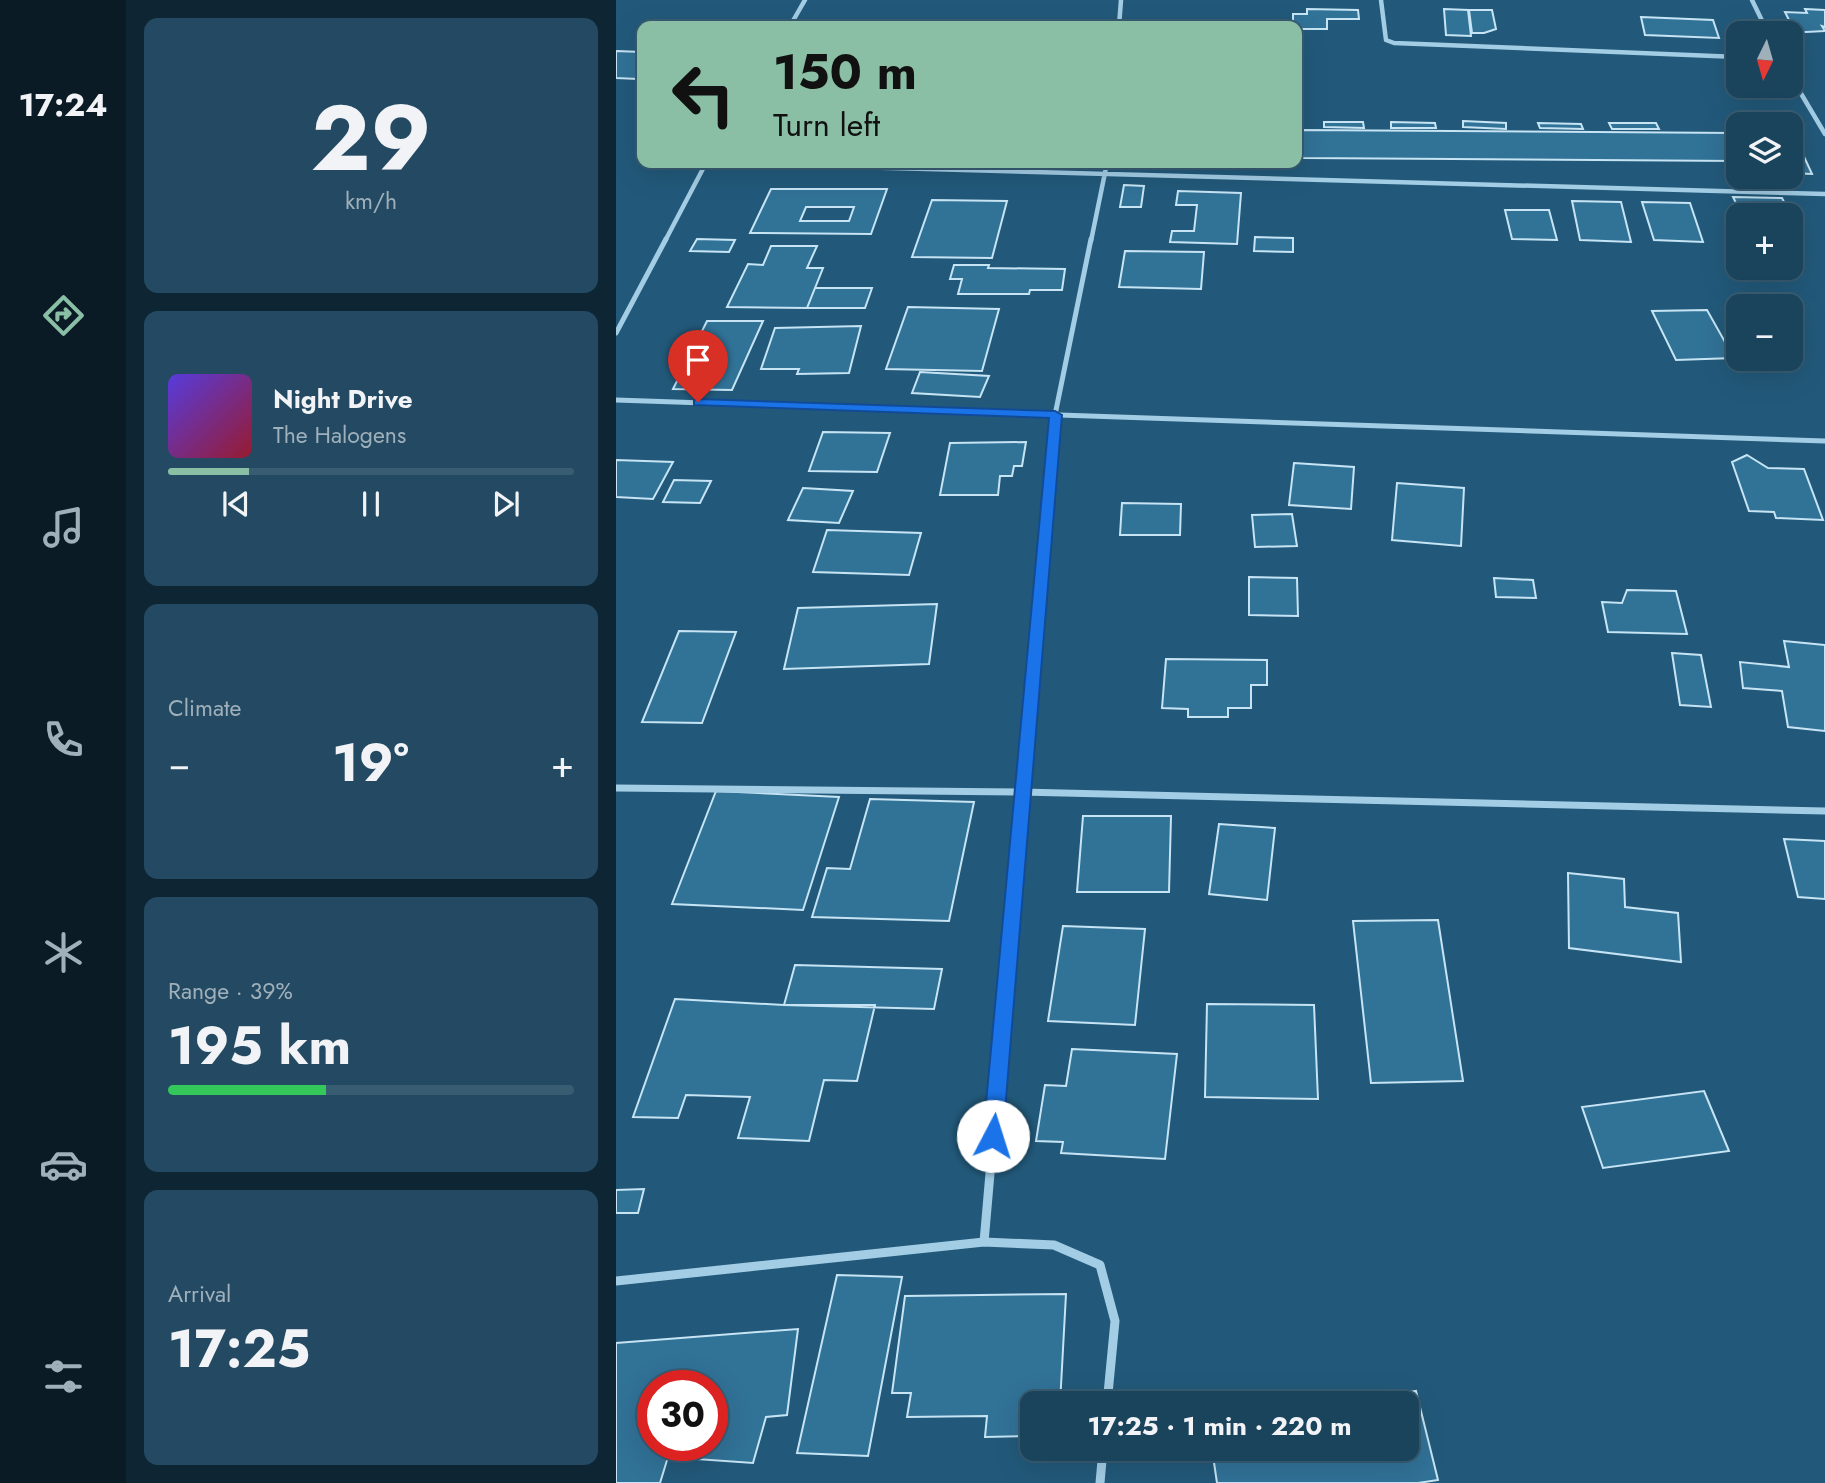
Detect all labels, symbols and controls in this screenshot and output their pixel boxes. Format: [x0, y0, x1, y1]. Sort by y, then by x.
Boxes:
north arrow [1726, 21, 1802, 98]
map controls [1726, 21, 1803, 371]
text: 150 m [773, 37, 917, 107]
icon: left [658, 49, 749, 140]
text: 29 [311, 73, 431, 204]
text: 17:24 [18, 82, 108, 128]
text: Turn left [773, 102, 880, 148]
button: layers [1726, 112, 1803, 189]
text: km/h [345, 184, 397, 218]
button: + [1726, 203, 1803, 280]
icon: directions [39, 291, 88, 340]
button: − [1726, 294, 1803, 371]
pin [668, 330, 728, 402]
icon: arrive [679, 341, 717, 379]
text: Night Drive [273, 380, 413, 418]
text: The Halogens [273, 418, 406, 452]
icon: previous [217, 485, 255, 523]
icon: pause [352, 485, 390, 523]
icon: next [487, 485, 525, 523]
icon: music [39, 503, 88, 552]
text: Climate [168, 691, 241, 725]
icon: phone [39, 715, 88, 764]
text: 19° [332, 725, 409, 801]
text: − [168, 736, 190, 791]
text: + [551, 736, 574, 791]
icon: climate [39, 928, 88, 977]
text: Range · 39% [168, 974, 293, 1008]
text: 195 km [168, 1008, 351, 1084]
position arrow [956, 1099, 1030, 1173]
icon: car [39, 1140, 88, 1189]
text: Arrival [168, 1277, 231, 1311]
text: 17:25 [168, 1311, 310, 1387]
icon: filters [39, 1352, 88, 1401]
speed limit sign: 30 [637, 1370, 728, 1461]
text: 17:25 · 1 min · 220 m [1088, 1407, 1351, 1445]

